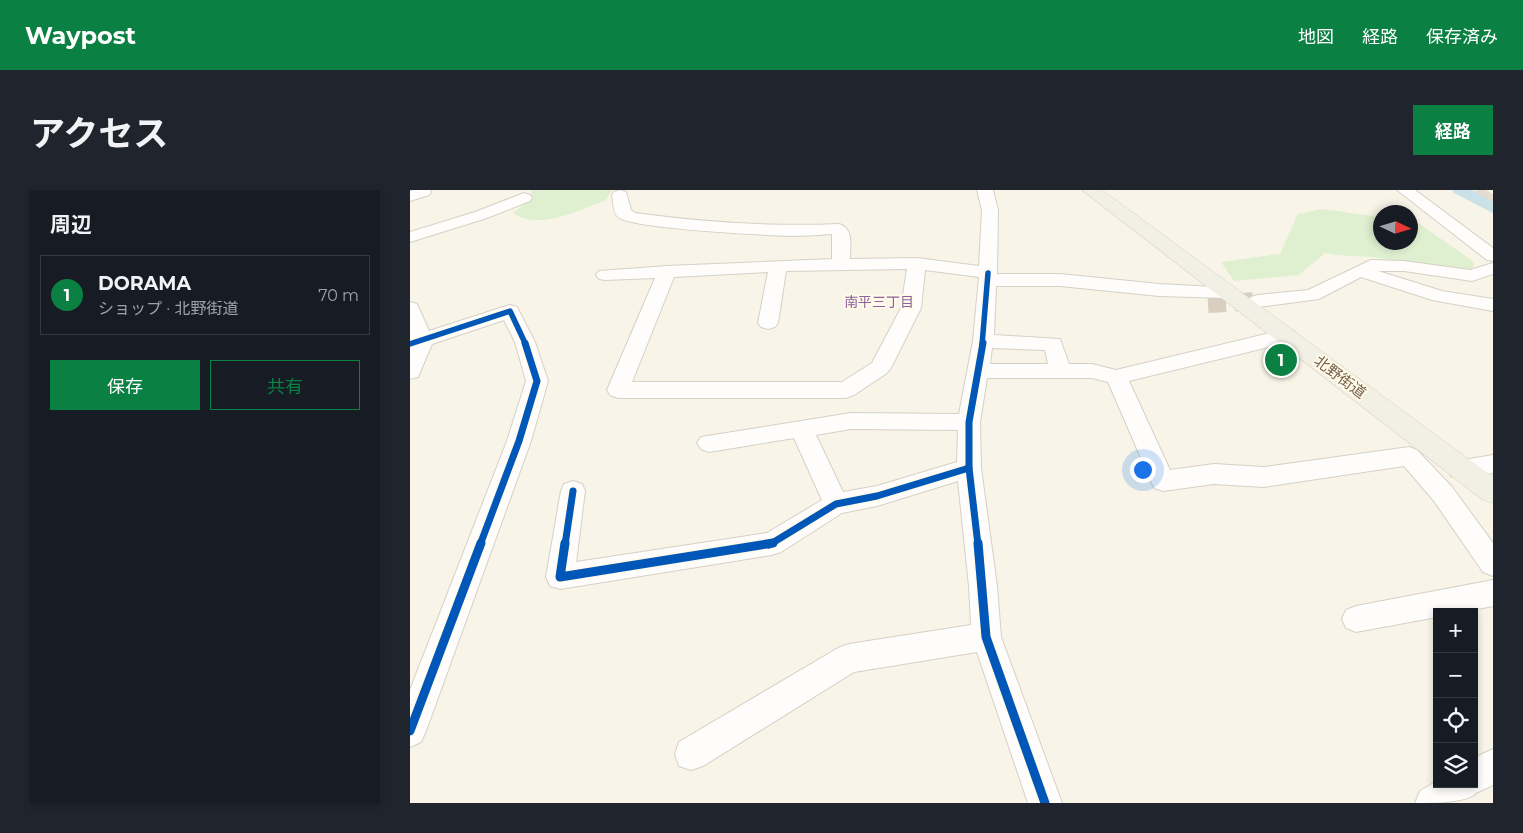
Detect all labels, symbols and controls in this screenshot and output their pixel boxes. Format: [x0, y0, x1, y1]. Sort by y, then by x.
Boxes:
text: Waypost [25, 21, 136, 50]
text: 地図 [1298, 26, 1334, 48]
text: 経路 [1362, 26, 1398, 48]
text: 保存済み [1426, 26, 1498, 48]
button: 経路 [1413, 105, 1493, 155]
text: アクセス [30, 112, 168, 155]
north arrow [1373, 205, 1418, 250]
text: 周辺 [50, 212, 92, 237]
text: DORAMA [98, 272, 191, 295]
text: 1 [64, 286, 70, 305]
text: 70 m [318, 286, 359, 305]
district label: 南平三丁目 [844, 293, 914, 311]
text: ショップ · 北野街道 [98, 299, 238, 318]
pin: 1 [1265, 341, 1297, 379]
street label: 北野街道 [1311, 351, 1370, 402]
button: 保存 [50, 360, 200, 410]
button: 共有 [210, 360, 360, 410]
your location [1130, 457, 1156, 483]
map controls [1433, 608, 1478, 788]
button: + [1433, 608, 1478, 653]
button: − [1433, 653, 1478, 698]
button: locate [1433, 698, 1478, 743]
button: layers [1433, 743, 1478, 788]

